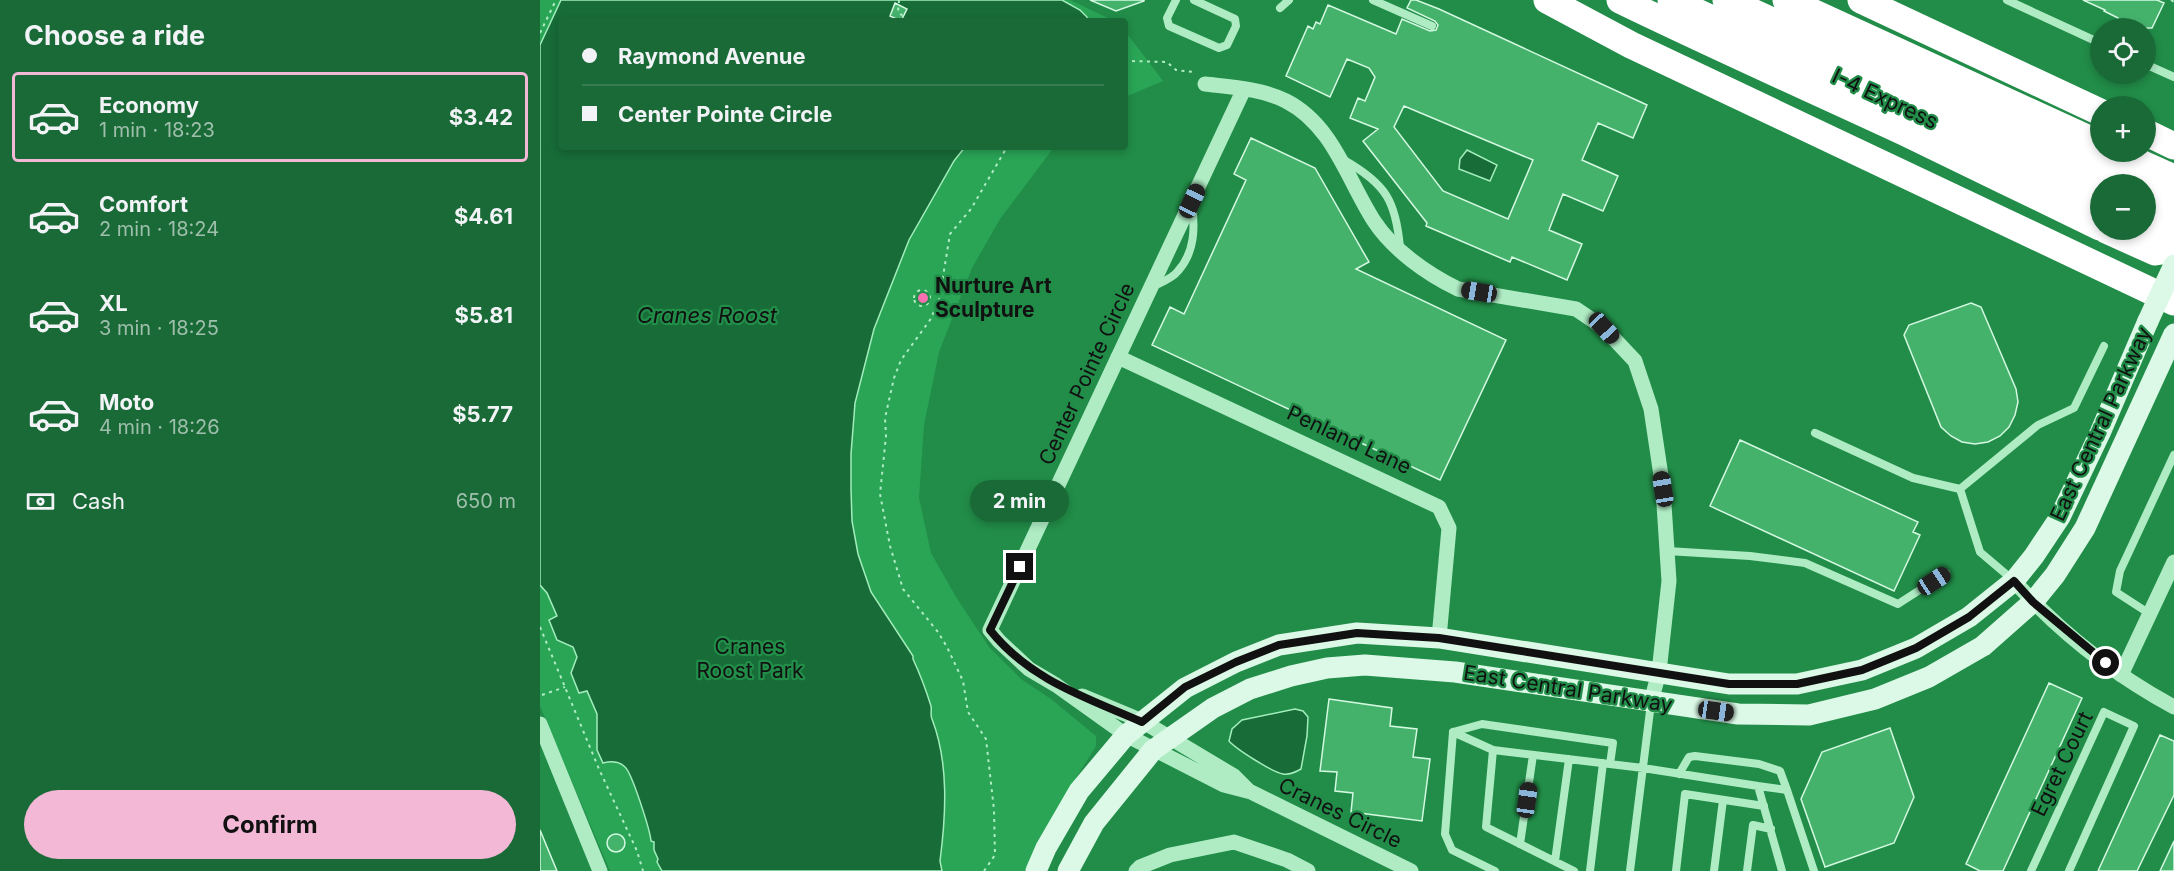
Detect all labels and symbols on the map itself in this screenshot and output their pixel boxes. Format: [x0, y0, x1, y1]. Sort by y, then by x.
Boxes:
street label: I-4 Express [1828, 63, 1942, 134]
car [1176, 181, 1208, 221]
place label: Nurture Art Sculpture [935, 273, 1052, 322]
street label: Center Pointe Circle [1033, 279, 1140, 469]
car [1460, 280, 1498, 304]
marker: Nurture Art Sculpture [916, 291, 930, 305]
water label: Cranes Roost [637, 302, 778, 328]
car [1585, 309, 1623, 347]
street label: East Central Parkway [2045, 323, 2157, 525]
street label: Penland Lane [1283, 400, 1415, 479]
car [1651, 470, 1675, 508]
callout: 2 min [970, 480, 1070, 522]
route end [1006, 553, 1033, 580]
car [1914, 564, 1954, 598]
park label: Cranes Roost Park [696, 634, 804, 683]
route start [2092, 649, 2119, 676]
street label: East Central Parkway [1462, 660, 1675, 717]
car [1697, 700, 1735, 722]
street label: Egret Court [2025, 707, 2098, 820]
street label: Cranes Circle [1275, 772, 1406, 853]
car [1516, 781, 1538, 819]

